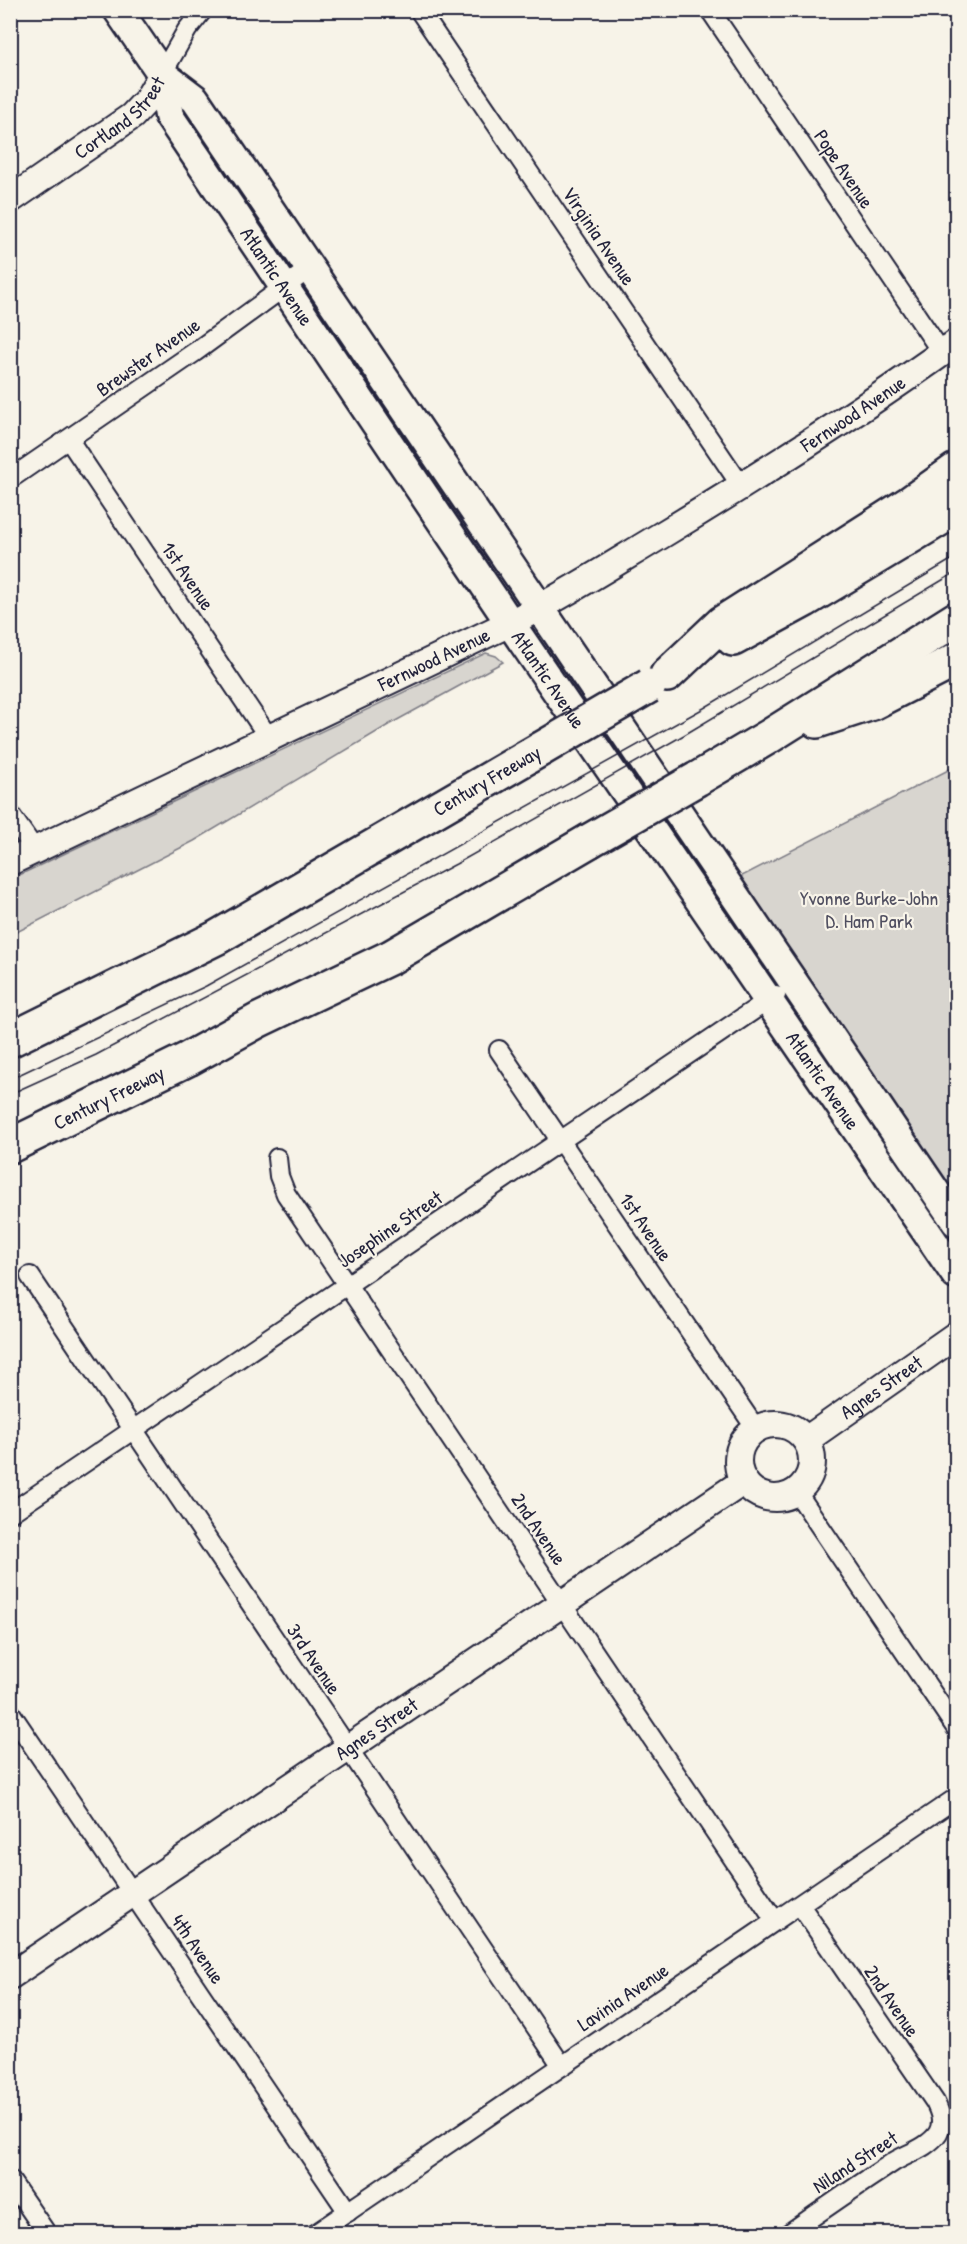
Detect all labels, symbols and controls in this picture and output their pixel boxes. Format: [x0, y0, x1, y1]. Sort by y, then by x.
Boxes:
street label: Cortland Street [68, 70, 171, 165]
street label: Pope Avenue [808, 124, 881, 213]
street label: Virginia Avenue [556, 181, 642, 290]
street label: Atlantic Avenue [235, 222, 320, 331]
street label: Brewster Avenue [91, 311, 205, 402]
street label: Fernwood Avenue [794, 369, 910, 459]
street label: 1st Avenue [156, 536, 221, 615]
street label: Fernwood Avenue [373, 621, 494, 698]
street label: Atlantic Avenue [506, 625, 592, 734]
street label: Century Freeway [428, 738, 545, 822]
park label: Yvonne Burke-John D. Ham Park [800, 884, 938, 934]
street label: Atlantic Avenue [780, 1026, 867, 1135]
street label: Century Freeway [49, 1059, 169, 1136]
street label: Josephine Street [332, 1183, 448, 1274]
street label: 1st Avenue [614, 1187, 679, 1266]
street label: Agnes Street [835, 1348, 928, 1425]
street label: 2nd Avenue [505, 1487, 573, 1570]
street label: 3rd Avenue [281, 1618, 348, 1699]
street label: Agnes Street [329, 1690, 424, 1766]
street label: 4th Avenue [165, 1909, 231, 1989]
street label: Lavinia Avenue [572, 1956, 674, 2037]
street label: 2nd Avenue [858, 1959, 926, 2042]
street label: Niland Street [807, 2123, 903, 2199]

